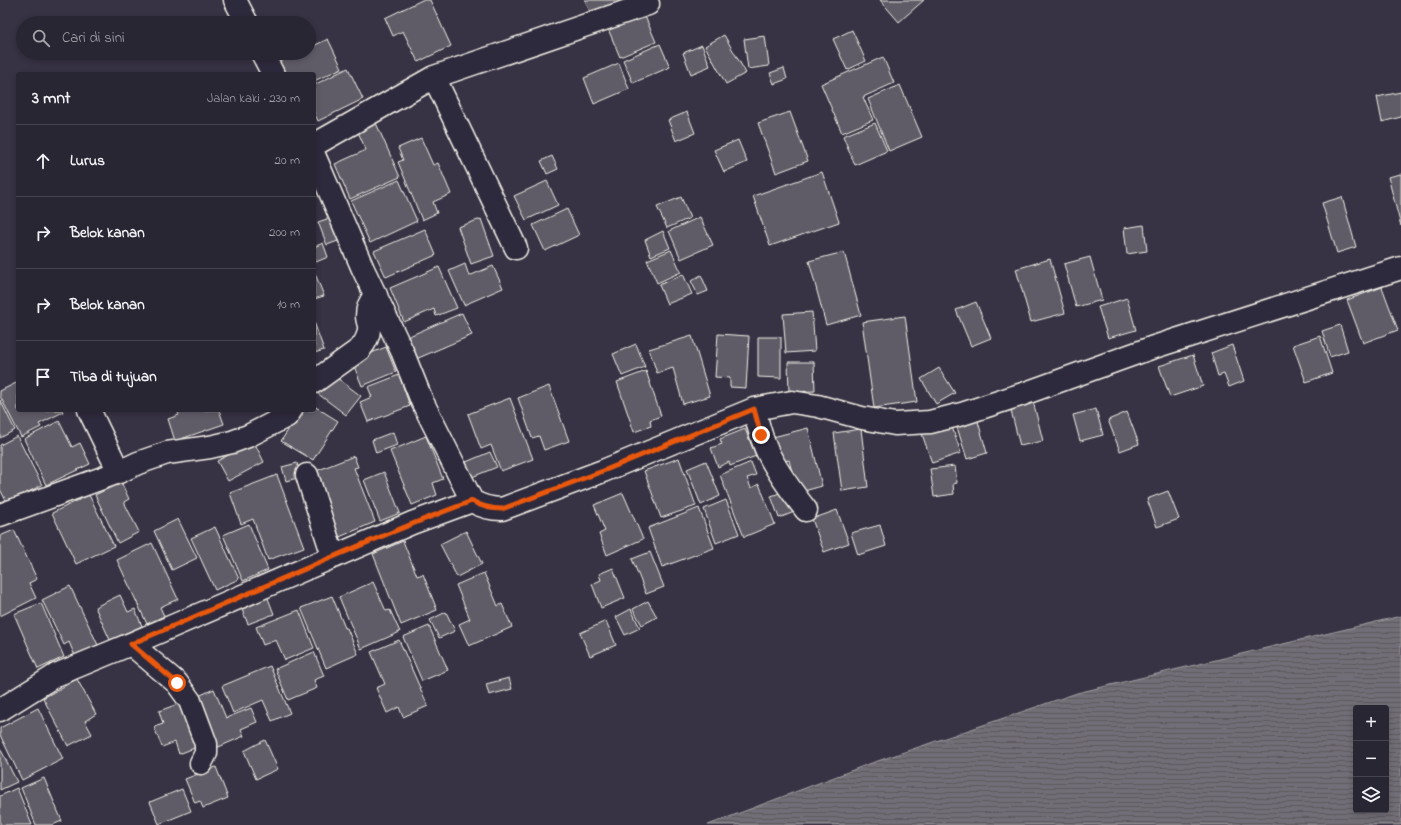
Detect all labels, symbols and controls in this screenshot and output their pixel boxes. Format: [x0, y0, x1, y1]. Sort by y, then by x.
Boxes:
search box [16, 16, 316, 60]
icon: search [30, 27, 52, 49]
text: Cari di sini [62, 27, 125, 49]
text: 3 mnt [32, 86, 71, 111]
text: Jalan kaki · 230 m [207, 89, 300, 108]
icon: ahead [32, 150, 54, 172]
text: Lurus [70, 150, 105, 172]
text: 20 m [275, 151, 300, 170]
icon: right [32, 222, 54, 244]
text: Belok kanan [70, 222, 145, 244]
text: 200 m [269, 223, 300, 242]
icon: right [32, 294, 54, 316]
text: Belok kanan [70, 294, 145, 316]
text: 10 m [277, 295, 300, 314]
icon: arrive [32, 366, 54, 388]
text: Tiba di tujuan [70, 366, 157, 388]
route end [752, 426, 770, 444]
route start [168, 674, 186, 692]
map controls [1353, 705, 1389, 813]
button: + [1353, 705, 1389, 741]
button: − [1353, 741, 1389, 777]
button: layers [1353, 777, 1389, 813]

